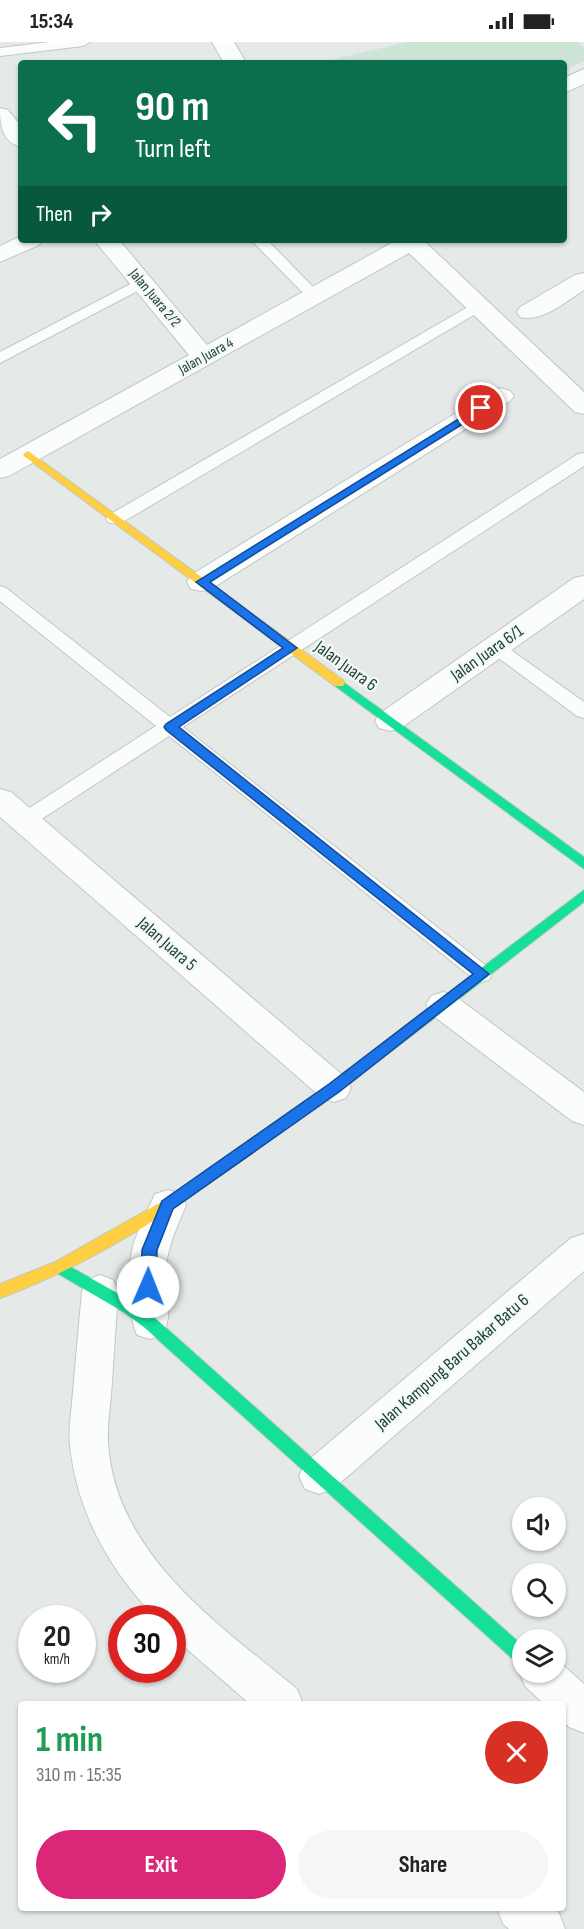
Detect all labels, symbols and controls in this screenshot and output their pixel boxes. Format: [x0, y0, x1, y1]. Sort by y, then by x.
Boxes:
text: 15:34 [30, 8, 73, 35]
text: 90 m [135, 82, 209, 133]
icon: left [36, 84, 114, 162]
text: Turn left [135, 133, 211, 165]
icon: right [84, 198, 117, 231]
text: Then [36, 201, 72, 228]
street label: Jalan Juara 2/2 [124, 264, 185, 331]
street label: Jalan Juara 4 [174, 333, 237, 379]
pin [455, 382, 506, 433]
icon: arrive [464, 391, 497, 424]
street label: Jalan Juara 6/1 [446, 620, 528, 686]
street label: Jalan Juara 6 [310, 636, 381, 696]
street label: Jalan Juara 5 [132, 912, 201, 975]
position arrow [116, 1255, 180, 1319]
street label: Jalan Kampung Baru Bakar Batu 6 [370, 1289, 533, 1435]
map controls [512, 1497, 566, 1683]
button: sound [512, 1497, 566, 1551]
button: search [512, 1563, 566, 1617]
speed limit sign: 30 [108, 1605, 186, 1683]
text: 20 [43, 1619, 71, 1655]
button: layers [512, 1629, 566, 1683]
text: km/h [44, 1650, 70, 1669]
text: 1 min [36, 1719, 103, 1762]
button: close [485, 1721, 548, 1784]
text: 310 m · 15:35 [36, 1763, 122, 1787]
button: Exit [36, 1830, 286, 1899]
button: Share [298, 1830, 548, 1899]

